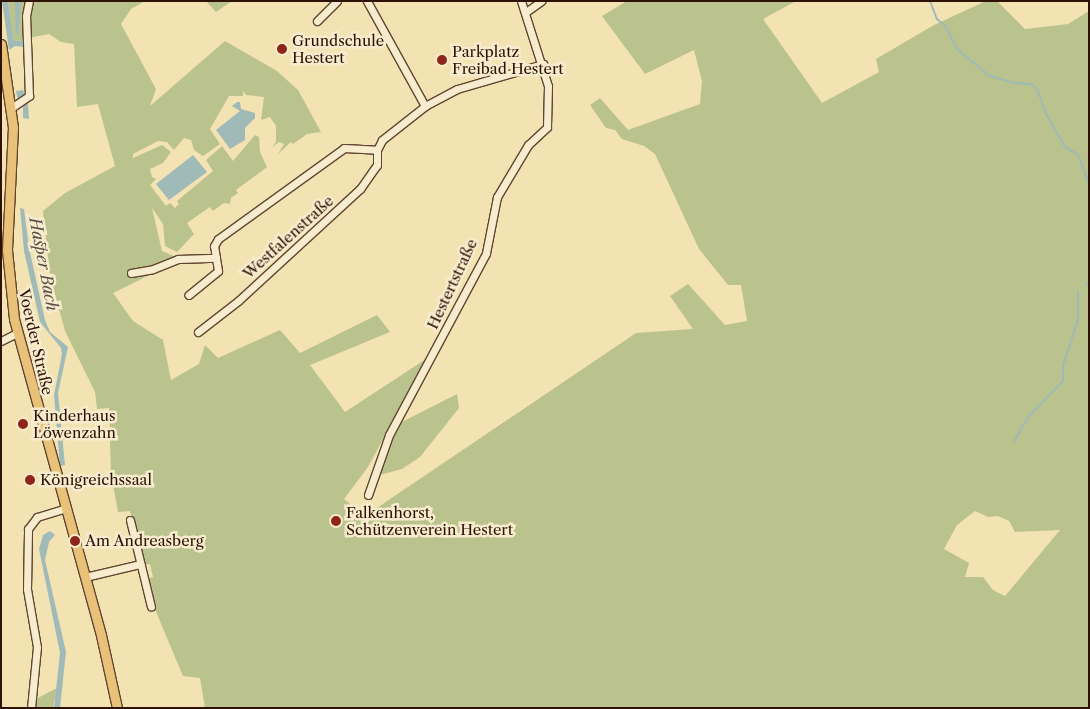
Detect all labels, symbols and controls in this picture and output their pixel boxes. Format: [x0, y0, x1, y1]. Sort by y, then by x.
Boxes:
place label: Grundschule Hestert [292, 31, 384, 66]
place label: Parkplatz Freibad Hestert [452, 42, 564, 77]
marker: Grundschule Hestert [276, 43, 288, 55]
marker: Parkplatz Freibad Hestert [436, 54, 448, 66]
street label: Westfalenstraße [239, 192, 337, 282]
water label: Hasper Bach [26, 216, 62, 312]
street label: Hestertstraße [423, 236, 481, 332]
street label: Voerder Straße [15, 287, 57, 397]
place label: Kinderhaus Löwenzahn [33, 406, 116, 441]
marker: Kinderhaus Löwenzahn [17, 418, 29, 430]
place label: Königreichssaal [40, 471, 152, 489]
marker: Königreichssaal [24, 474, 36, 486]
place label: Falkenhorst, Schützenverein Hestert [346, 503, 513, 538]
marker: Falkenhorst, Schützenverein Hestert [330, 515, 342, 527]
place label: Am Andreasberg [85, 532, 204, 550]
marker: Am Andreasberg [69, 535, 81, 547]

